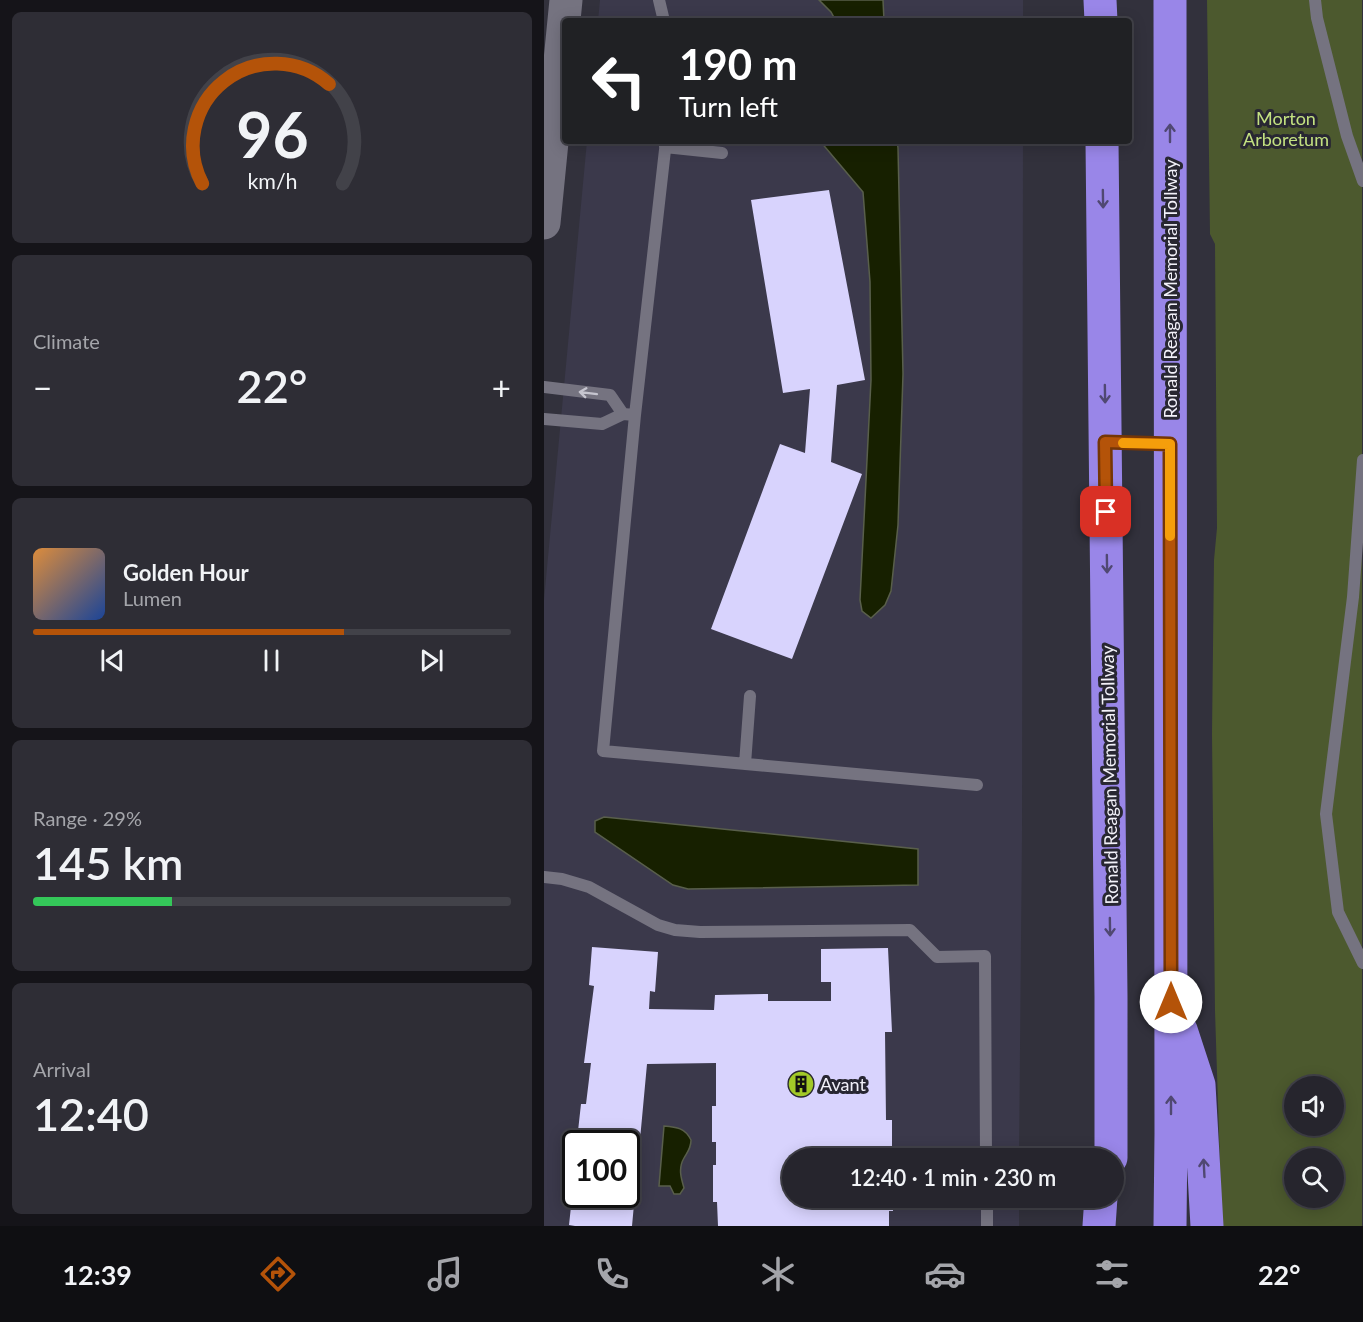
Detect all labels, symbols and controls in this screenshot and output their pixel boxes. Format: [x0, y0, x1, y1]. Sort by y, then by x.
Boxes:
text: 190 m [679, 39, 797, 89]
icon: left [580, 42, 658, 120]
text: Turn left [679, 90, 778, 123]
text: 96 [236, 97, 308, 172]
park label: Morton Arboretum [1243, 107, 1329, 150]
one-way arrow [1164, 124, 1176, 144]
street label: Ronald Reagan Memorial Tollway [1159, 159, 1181, 419]
text: km/h [247, 169, 297, 195]
one-way arrow [1097, 189, 1109, 209]
text: Climate [33, 329, 100, 353]
text: 22° [237, 359, 307, 413]
text: − [33, 367, 52, 407]
text: + [492, 367, 511, 407]
one-way arrow [1099, 384, 1111, 404]
one-way arrow [579, 387, 599, 398]
pin [1080, 486, 1131, 537]
icon: arrive [1089, 495, 1122, 528]
one-way arrow [1101, 553, 1112, 573]
text: Golden Hour [123, 559, 249, 586]
text: Lumen [123, 586, 182, 610]
icon: previous [96, 644, 129, 677]
icon: pause [255, 644, 288, 677]
icon: next [415, 644, 448, 677]
street label: Ronald Reagan Memorial Tollway [1096, 645, 1122, 905]
text: Range · 29% [33, 806, 142, 830]
text: 145 km [33, 836, 183, 890]
one-way arrow [1104, 916, 1116, 936]
position arrow [1139, 970, 1203, 1034]
text: Arrival [33, 1057, 91, 1081]
building icon: Avant [786, 1069, 816, 1099]
place label: Avant [820, 1073, 866, 1095]
map controls [1284, 1076, 1344, 1208]
button: sound [1284, 1076, 1344, 1136]
text: 12:40 [33, 1087, 149, 1141]
one-way arrow [1165, 1095, 1177, 1115]
speed limit sign: 100 [562, 1130, 640, 1208]
button: search [1284, 1148, 1344, 1208]
one-way arrow [1198, 1158, 1209, 1178]
text: 12:40 · 1 min · 230 m [850, 1164, 1056, 1191]
icon: directions [257, 1253, 299, 1295]
icon: music [424, 1253, 466, 1295]
icon: phone [591, 1253, 633, 1295]
icon: climate [757, 1253, 799, 1295]
icon: car [924, 1253, 966, 1295]
icon: filters [1091, 1253, 1133, 1295]
text: 12:39 [62, 1258, 132, 1291]
text: 22° [1258, 1258, 1300, 1291]

